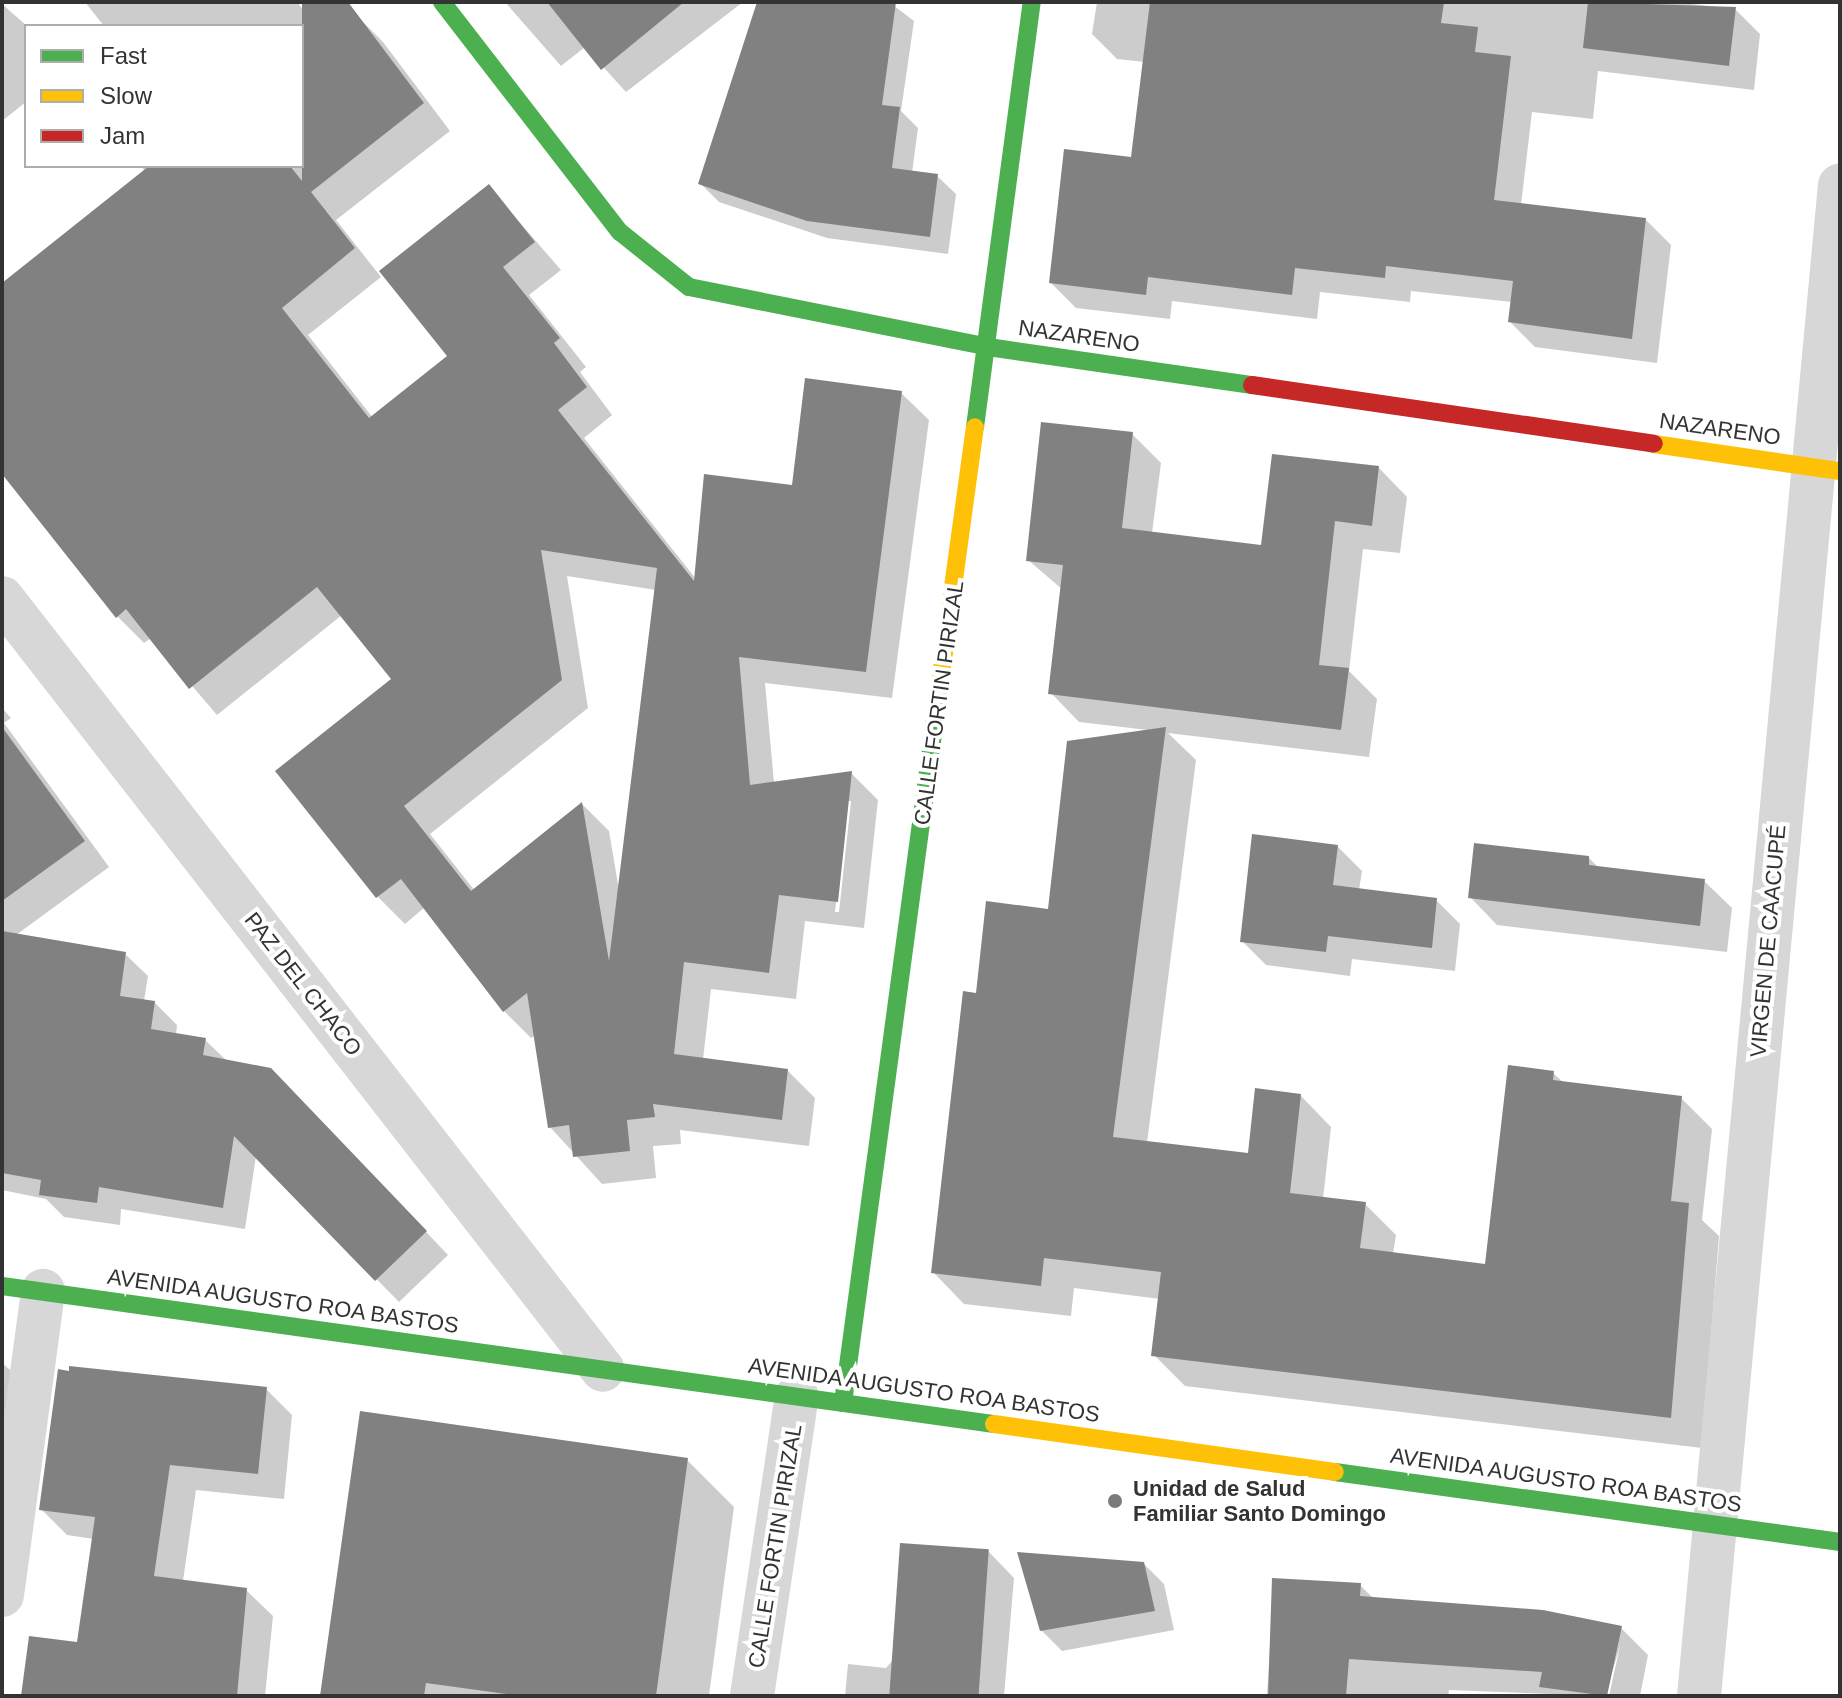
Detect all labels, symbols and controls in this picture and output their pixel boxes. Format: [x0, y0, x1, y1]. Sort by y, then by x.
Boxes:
legend [24, 24, 304, 168]
text: Fast [100, 42, 147, 69]
text: Slow [100, 82, 152, 109]
text: Jam [100, 122, 145, 149]
street label: NAZARENO [1017, 314, 1141, 358]
street label: NAZARENO [1658, 407, 1782, 451]
street label: CALLE FORTIN PIRIZAL [909, 579, 969, 827]
street label: VIRGEN DE CAACUPÉ [1745, 824, 1791, 1058]
street label: PAZ DEL CHACO [239, 907, 367, 1061]
street label: AVENIDA AUGUSTO ROA BASTOS [104, 1263, 462, 1339]
street label: AVENIDA AUGUSTO ROA BASTOS [745, 1352, 1103, 1428]
street label: CALLE FORTIN PIRIZAL [743, 1422, 807, 1670]
street label: AVENIDA AUGUSTO ROA BASTOS [1387, 1442, 1745, 1518]
place label: Unidad de Salud Familiar Santo Domingo [1133, 1475, 1386, 1526]
marker: Unidad de Salud Familiar Santo Domingo [1104, 1490, 1126, 1512]

